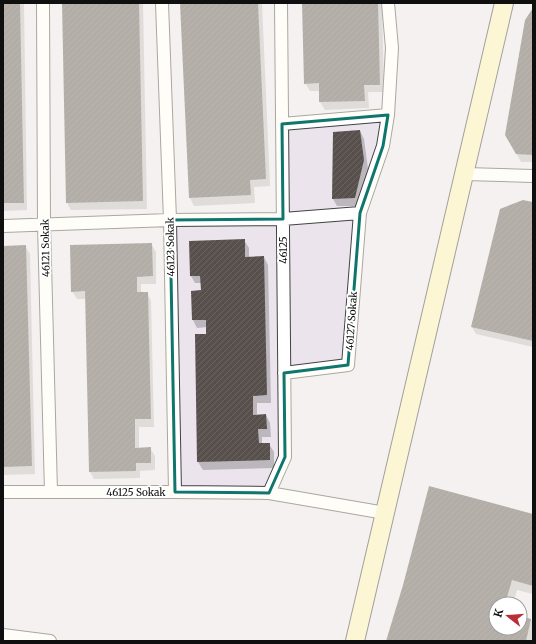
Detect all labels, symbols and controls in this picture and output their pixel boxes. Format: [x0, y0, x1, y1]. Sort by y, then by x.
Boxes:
street label: 46123 Sokak [163, 217, 178, 277]
street label: 46121 Sokak [38, 218, 53, 277]
street label: 46125 [277, 236, 290, 264]
street label: 46127 Sokak [343, 290, 360, 351]
street label: 46125 Sokak [106, 486, 166, 499]
north arrow [488, 596, 528, 636]
text: K [491, 606, 507, 619]

